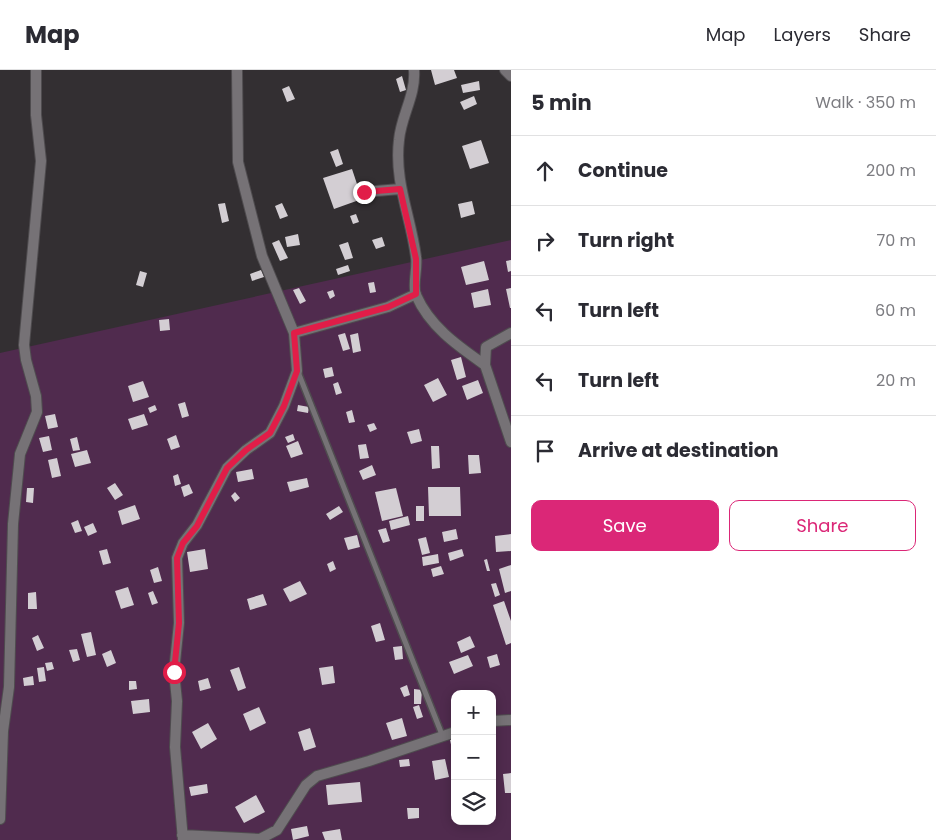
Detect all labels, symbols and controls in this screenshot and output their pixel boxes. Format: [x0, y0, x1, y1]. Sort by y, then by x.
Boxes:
text: Map [25, 18, 80, 51]
text: Map [706, 22, 746, 47]
text: Layers [774, 22, 831, 47]
text: Share [859, 22, 911, 47]
text: 5 min [531, 88, 592, 117]
text: Walk · 350 m [815, 91, 916, 114]
icon: ahead [531, 157, 559, 185]
text: Continue [578, 157, 668, 184]
text: 200 m [866, 159, 916, 182]
route end [353, 181, 376, 204]
icon: right [531, 227, 559, 255]
text: Turn right [578, 227, 674, 254]
text: 70 m [876, 229, 916, 252]
icon: left [531, 297, 559, 325]
text: Turn left [578, 297, 659, 324]
text: 60 m [875, 299, 916, 322]
icon: left [531, 367, 559, 395]
text: Turn left [578, 367, 659, 394]
text: 20 m [876, 369, 916, 392]
icon: arrive [531, 437, 559, 465]
text: Arrive at destination [578, 437, 779, 464]
button: Save [531, 500, 719, 551]
button: Share [729, 500, 916, 551]
route start [163, 661, 186, 684]
map controls [451, 690, 496, 825]
button: + [451, 690, 496, 735]
button: − [451, 735, 496, 780]
button: layers [451, 780, 496, 825]

